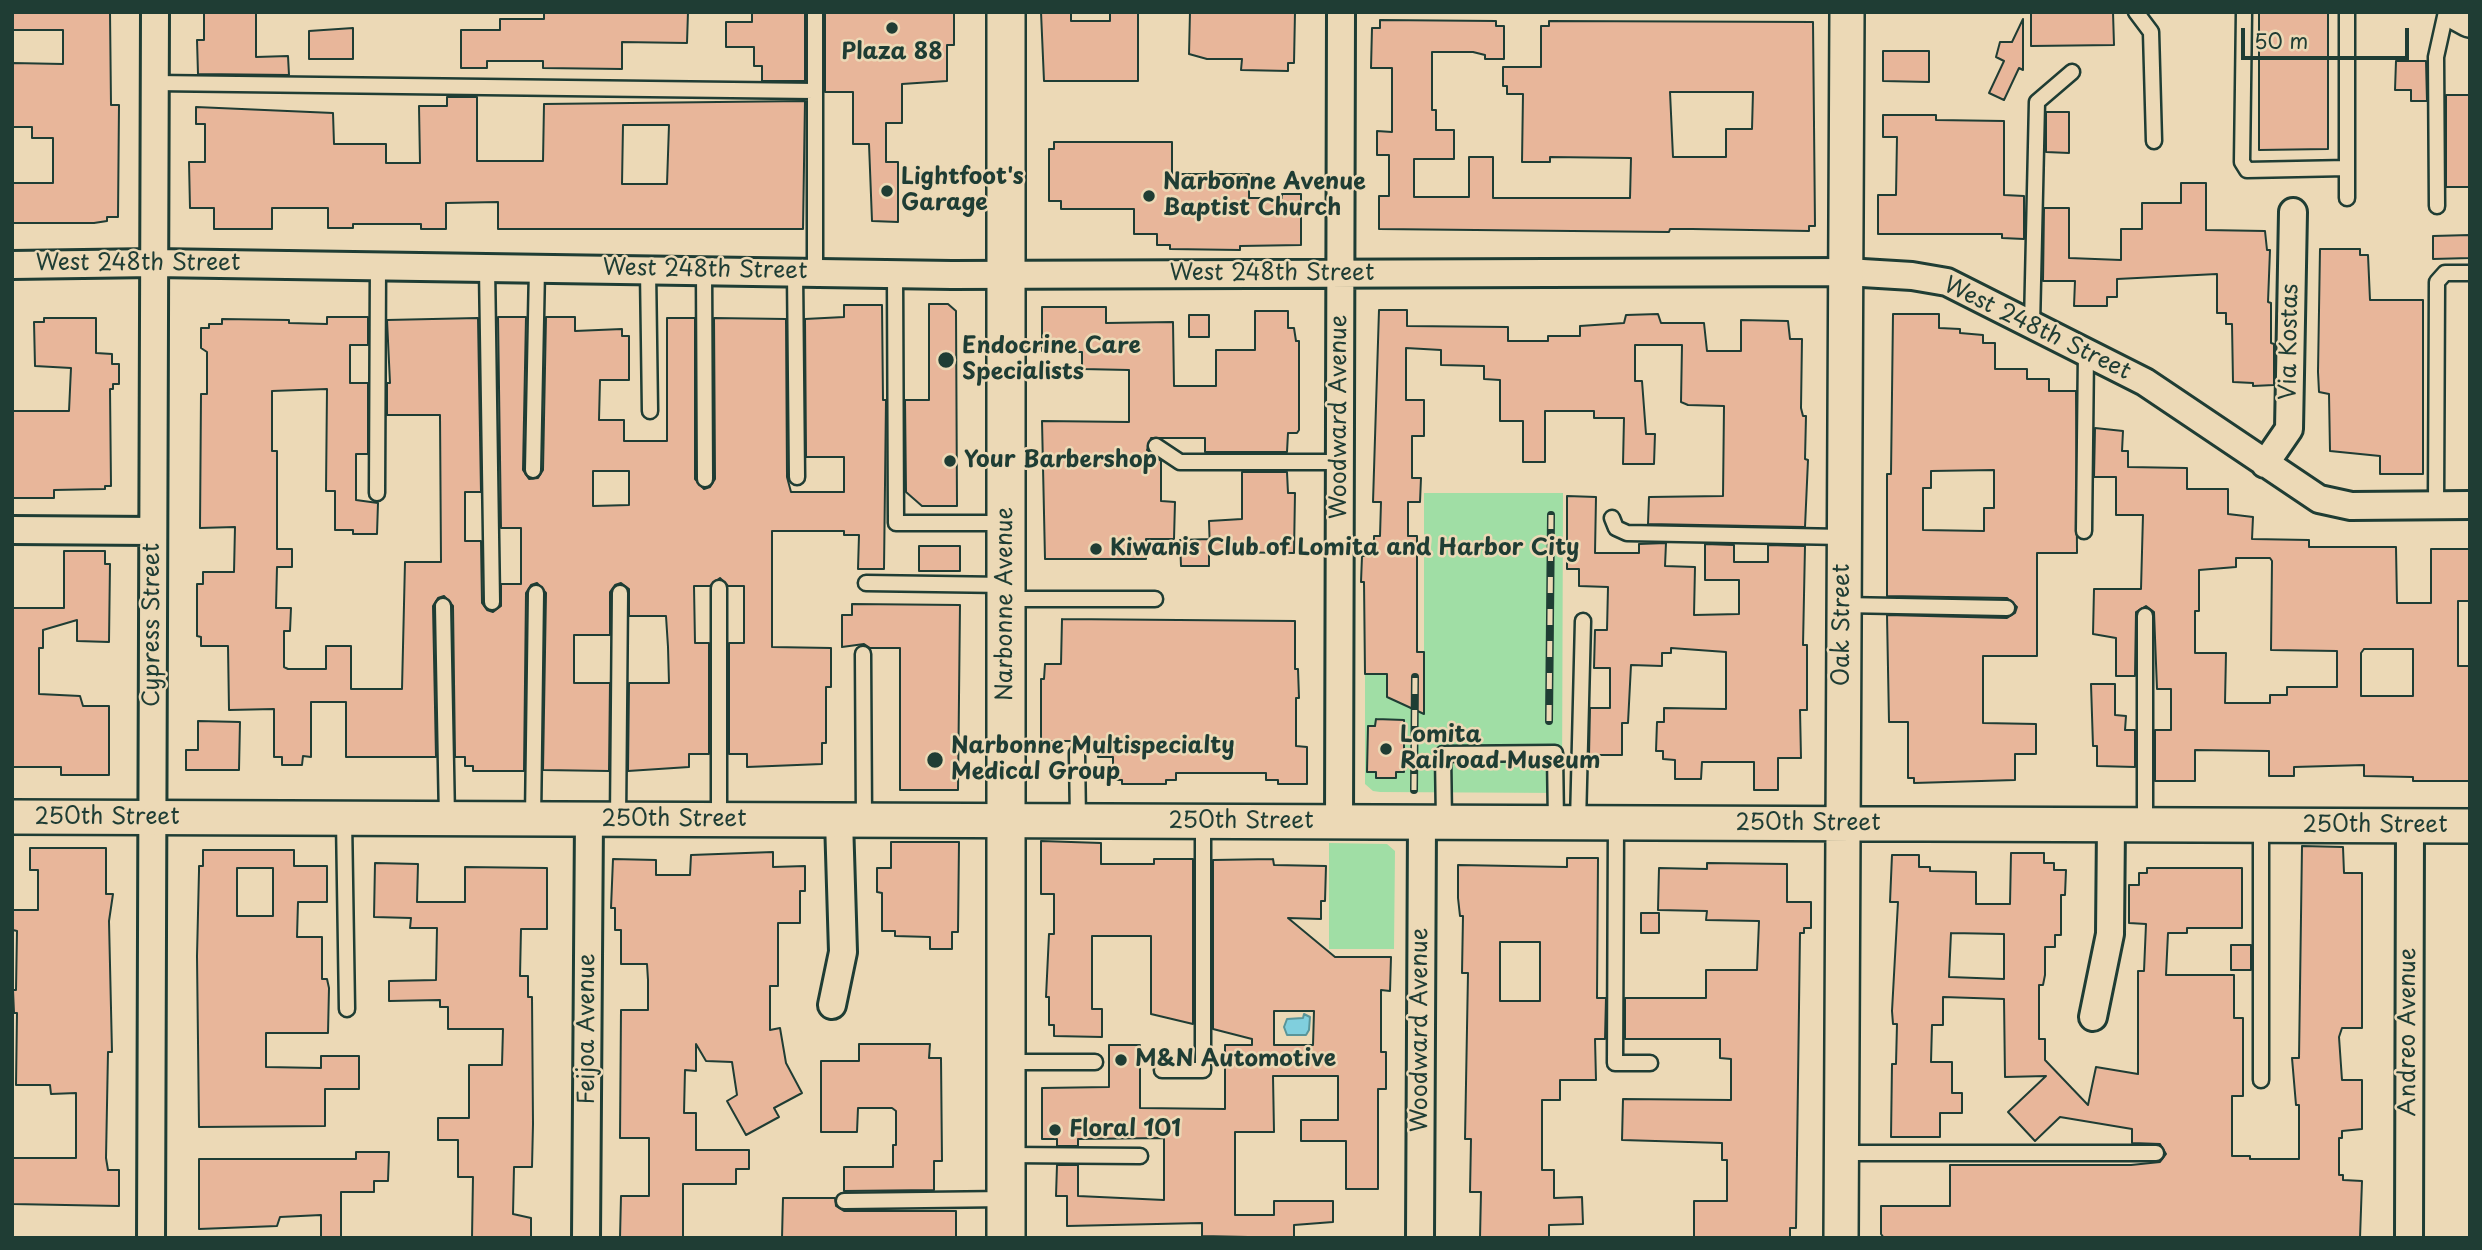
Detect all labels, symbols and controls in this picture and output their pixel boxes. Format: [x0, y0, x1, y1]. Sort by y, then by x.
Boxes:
scale bar [2244, 14, 2412, 58]
marker: Plaza 88 [884, 20, 900, 36]
text: 50 m [2254, 24, 2308, 56]
place label: Plaza 88 [841, 39, 943, 67]
place label: Lightfoot's Garage [901, 164, 1024, 218]
place label: Narbonne Avenue Baptist Church [1163, 169, 1366, 223]
marker: Lightfoot's Garage [879, 183, 895, 199]
marker: Narbonne Avenue Baptist Church [1141, 188, 1157, 204]
street label: West 248th Street [36, 250, 240, 278]
street label: West 248th Street [602, 254, 808, 286]
street label: West 248th Street [1170, 260, 1374, 288]
street label: West 248th Street [1939, 272, 2135, 386]
street label: Via Kostas [2275, 284, 2305, 400]
street label: Woodward Avenue [1326, 315, 1354, 519]
place label: Endocrine Care Specialists [962, 333, 1141, 387]
marker: Endocrine Care Specialists [936, 350, 956, 370]
place label: Your Barbershop [964, 447, 1157, 475]
marker: Your Barbershop [942, 453, 958, 469]
street label: Narbonne Avenue [992, 507, 1020, 701]
place label: Kiwanis Club of Lomita and Harbor City [1110, 535, 1579, 563]
marker: Kiwanis Club of Lomita and Harbor City [1088, 541, 1104, 557]
street label: Cypress Street [139, 543, 167, 707]
street label: Oak Street [1829, 564, 1857, 686]
place label: Lomita Railroad Museum [1400, 722, 1600, 776]
place label: Narbonne Multispecialty Medical Group [951, 733, 1235, 787]
marker: Lomita Railroad Museum [1378, 741, 1394, 757]
marker: Narbonne Multispecialty Medical Group [925, 750, 945, 770]
street label: 250th Street [34, 804, 180, 832]
street label: 250th Street [601, 806, 747, 834]
street label: 250th Street [1168, 808, 1314, 836]
street label: 250th Street [1735, 810, 1881, 838]
street label: 250th Street [2302, 812, 2448, 840]
street label: Woodward Avenue [1407, 928, 1435, 1132]
street label: Andreo Avenue [2395, 948, 2423, 1116]
street label: Feijoa Avenue [574, 954, 602, 1104]
place label: M&N Automotive [1135, 1046, 1336, 1074]
marker: M&N Automotive [1113, 1052, 1129, 1068]
place label: Floral 101 [1069, 1116, 1181, 1144]
marker: Floral 101 [1047, 1122, 1063, 1138]

